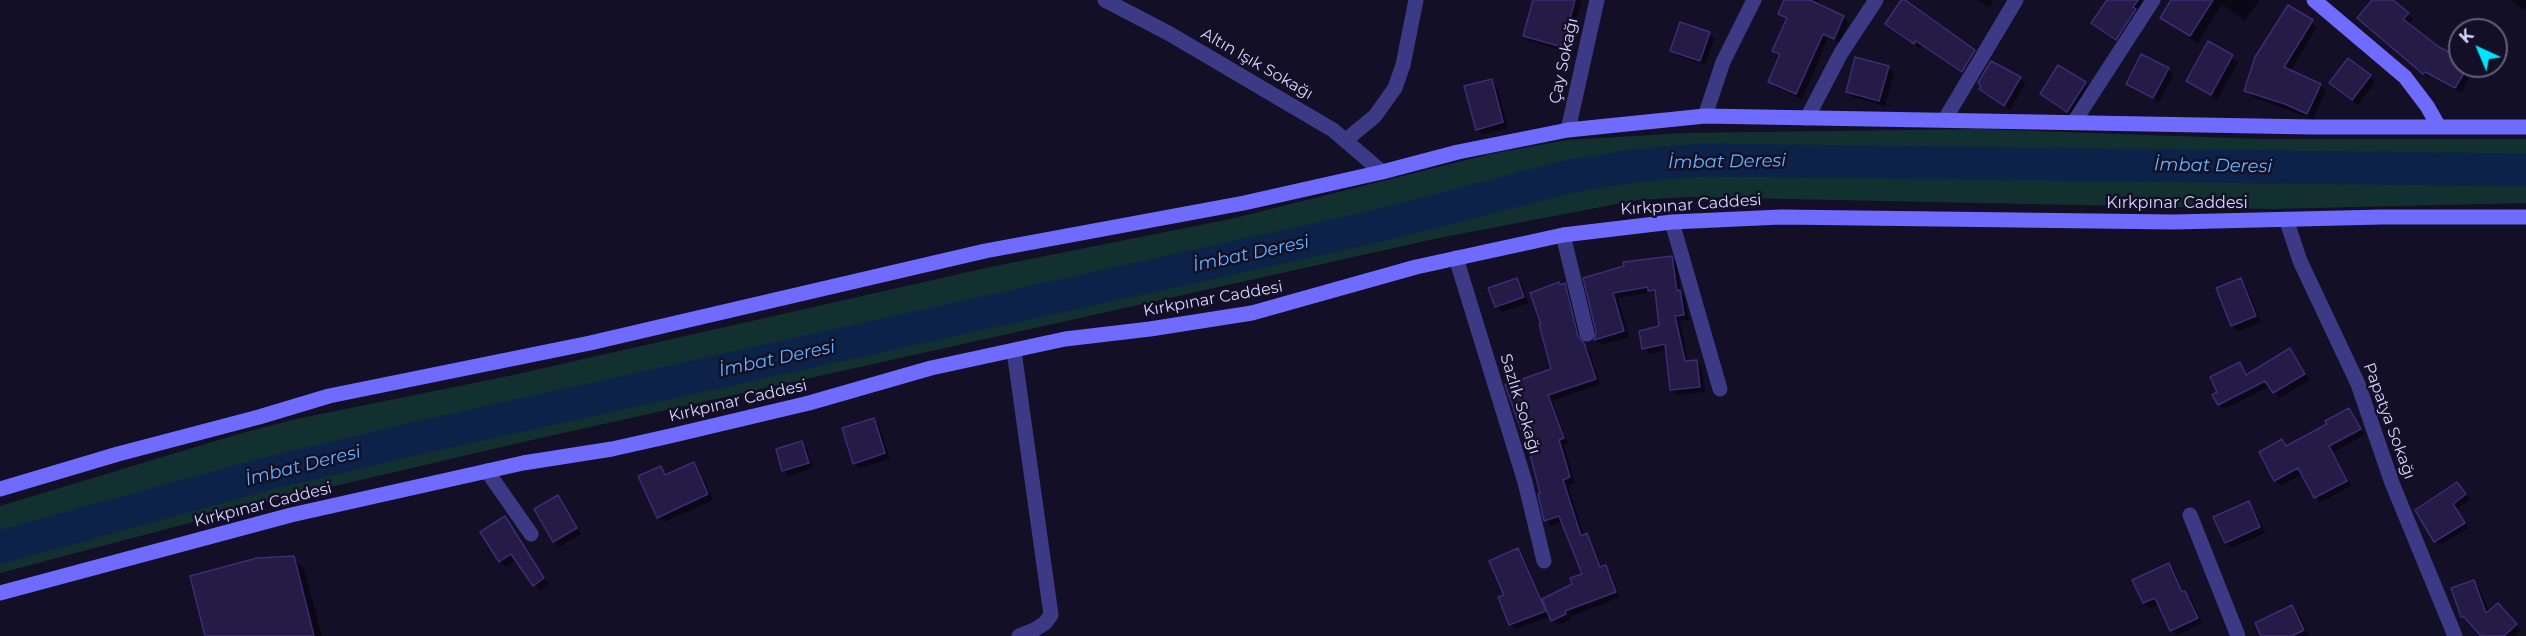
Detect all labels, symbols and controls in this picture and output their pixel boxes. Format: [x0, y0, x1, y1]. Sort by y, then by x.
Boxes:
street label: Çay Sokağı [1546, 16, 1582, 106]
north arrow [2448, 18, 2508, 78]
street label: Altın Işık Sokağı [1198, 24, 1316, 104]
text: K [2456, 25, 2477, 47]
water label: İmbat Deresi [1668, 150, 1786, 174]
water label: İmbat Deresi [2154, 154, 2272, 178]
street label: Kırkpınar Caddesi [1620, 190, 1762, 220]
street label: Kırkpınar Caddesi [2106, 193, 2248, 213]
water label: İmbat Deresi [1191, 231, 1311, 277]
street label: Kırkpınar Caddesi [1142, 277, 1284, 321]
water label: İmbat Deresi [717, 336, 837, 382]
street label: Sazlık Sokağı [1496, 352, 1544, 456]
street label: Papatya Sokağı [2359, 360, 2419, 482]
street label: Kırkpınar Caddesi [667, 376, 809, 426]
water label: İmbat Deresi [243, 441, 363, 491]
street label: Kırkpınar Caddesi [192, 479, 334, 531]

